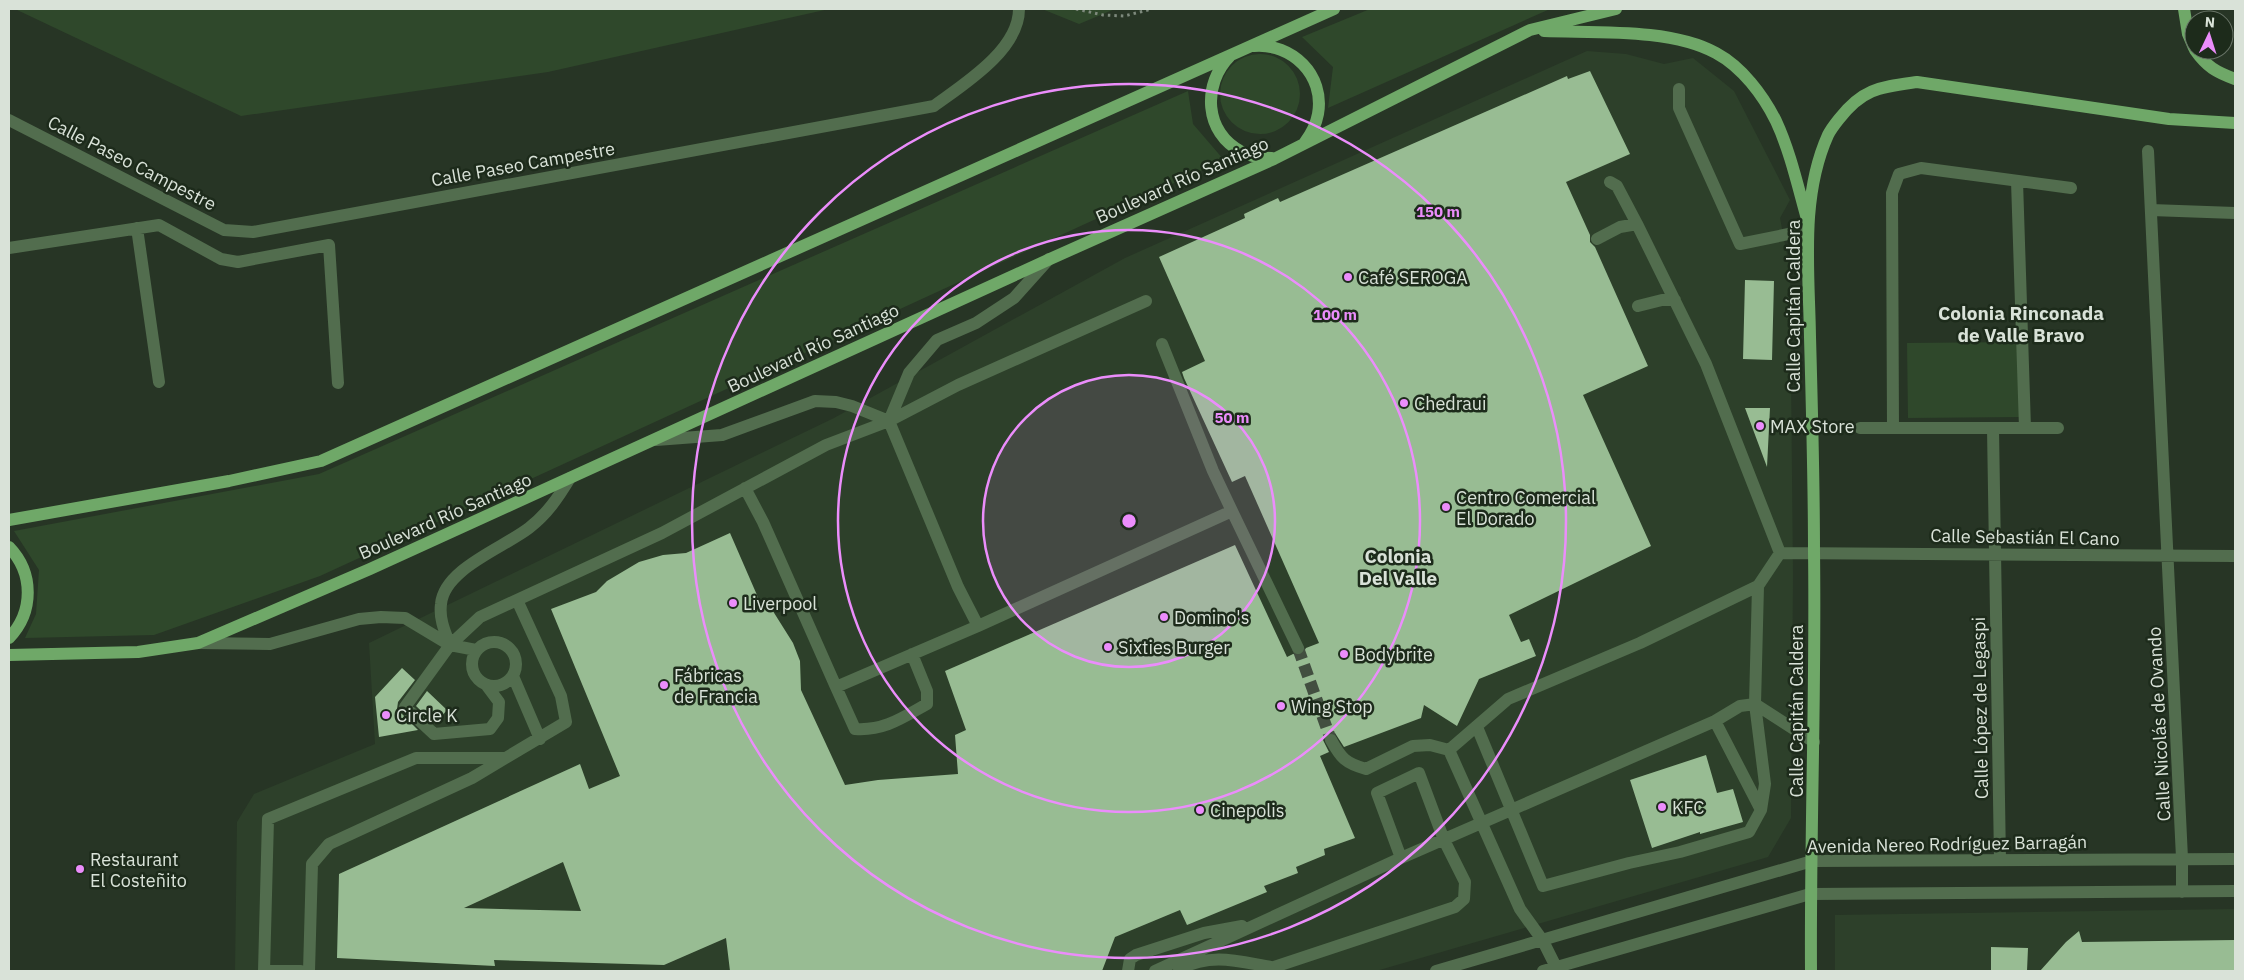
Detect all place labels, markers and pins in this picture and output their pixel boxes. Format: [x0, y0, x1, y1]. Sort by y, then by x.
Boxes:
place label: Café SEROGA [1358, 266, 1468, 289]
marker: Café SEROGA [1342, 271, 1354, 283]
place label: Chedraui [1414, 392, 1487, 415]
marker: Chedraui [1398, 397, 1410, 409]
place label: MAX Store [1770, 415, 1855, 438]
marker: MAX Store [1754, 420, 1766, 432]
place label: Centro Comercial El Dorado [1456, 486, 1596, 530]
marker: Centro Comercial El Dorado [1440, 501, 1452, 513]
centre of rings [1120, 512, 1138, 530]
place label: Liverpool [743, 592, 817, 615]
marker: Liverpool [727, 597, 739, 609]
place label: Domino's [1174, 606, 1249, 629]
marker: Domino's [1158, 611, 1170, 623]
place label: Sixties Burger [1118, 636, 1230, 659]
marker: Sixties Burger [1102, 641, 1114, 653]
place label: Bodybrite [1354, 643, 1433, 666]
marker: Bodybrite [1338, 648, 1350, 660]
place label: Fábricas de Francia [674, 664, 758, 708]
marker: Fábricas de Francia [658, 679, 670, 691]
place label: Wing Stop [1291, 695, 1373, 718]
marker: Wing Stop [1275, 700, 1287, 712]
place label: Circle K [396, 704, 458, 727]
marker: Circle K [380, 709, 392, 721]
place label: KFC [1672, 796, 1704, 819]
place label: Cinepolis [1210, 799, 1284, 822]
marker: KFC [1656, 801, 1668, 813]
marker: Cinepolis [1194, 804, 1206, 816]
place label: Restaurant El Costeñito [90, 848, 187, 892]
marker: Restaurant El Costeñito [74, 863, 86, 875]

